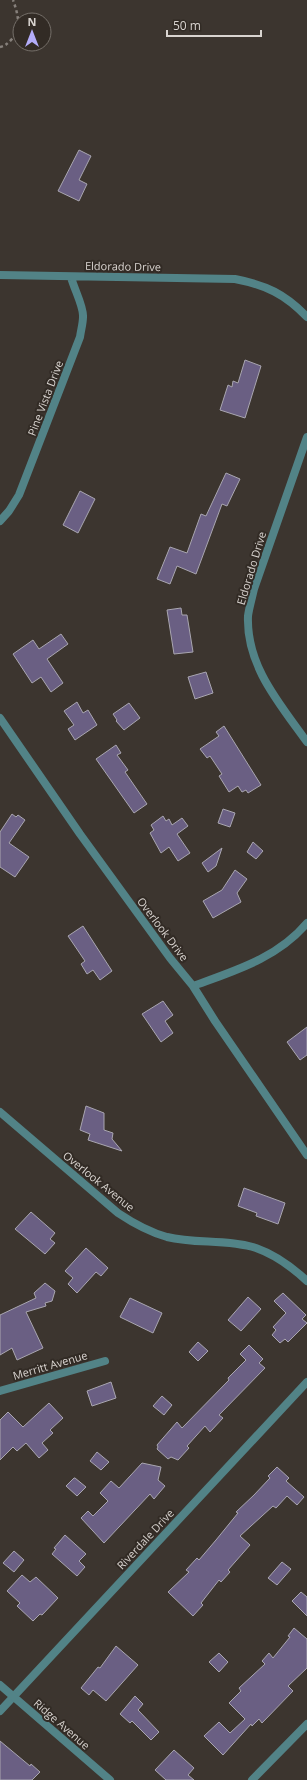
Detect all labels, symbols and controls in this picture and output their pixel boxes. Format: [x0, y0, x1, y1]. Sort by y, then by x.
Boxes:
north arrow [12, 12, 52, 52]
scale bar [167, 12, 261, 38]
text: N [28, 14, 36, 29]
text: 50 m [173, 17, 201, 34]
street label: Eldorado Drive [85, 258, 161, 274]
street label: Pine Vista Drive [24, 358, 66, 438]
street label: Eldorado Drive [233, 529, 269, 607]
street label: Overlook Drive [134, 894, 192, 964]
street label: Overlook Avenue [60, 1148, 138, 1214]
street label: Merritt Avenue [11, 1347, 89, 1383]
street label: Riverdale Drive [113, 1506, 177, 1572]
street label: Ridge Avenue [31, 1696, 93, 1752]

